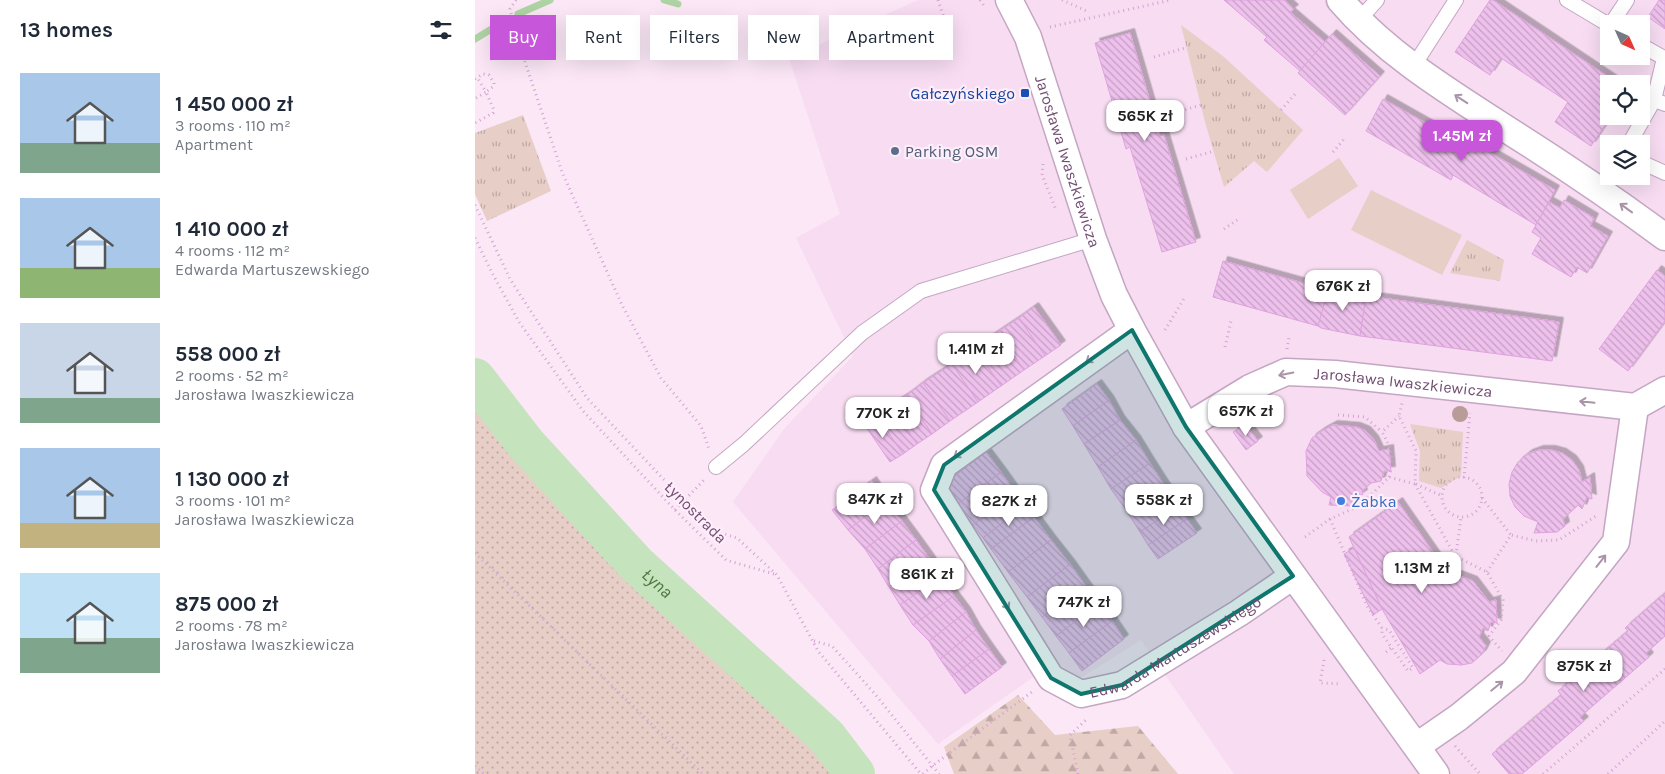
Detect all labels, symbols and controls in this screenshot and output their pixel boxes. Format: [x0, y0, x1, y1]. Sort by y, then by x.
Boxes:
chip: Buy [490, 15, 556, 60]
chip: Rent [566, 15, 640, 60]
chip: Filters [650, 15, 738, 60]
chip: New [748, 15, 819, 60]
chip: Apartment [829, 15, 953, 60]
north arrow [1600, 15, 1650, 65]
map controls [1600, 15, 1650, 185]
icon: filters [427, 16, 455, 44]
text: 13 homes [20, 18, 113, 42]
street label: Jarosława Iwaszkiewicza [1031, 73, 1104, 250]
button: locate [1600, 75, 1650, 125]
place label: Gałczyńskiego [910, 84, 1015, 103]
marker: Gałczyńskiego [1019, 87, 1031, 99]
text: 1 450 000 zł [175, 92, 293, 116]
icon: home [60, 93, 120, 153]
one-way arrow [1454, 94, 1468, 104]
pin: 565K zł [1099, 100, 1191, 142]
text: 565K zł [1117, 106, 1173, 125]
text: 3 rooms · 110 m² [175, 116, 291, 135]
pin: 1.45M zł [1410, 120, 1514, 162]
text: 1.45M zł [1433, 126, 1491, 145]
text: Apartment [175, 135, 253, 154]
button: layers [1600, 135, 1650, 185]
place label: Parking OSM [905, 142, 998, 161]
marker: Parking OSM [889, 145, 901, 157]
one-way arrow [1619, 203, 1633, 213]
text: 1 410 000 zł [175, 217, 288, 241]
icon: home [60, 218, 120, 278]
text: 4 rooms · 112 m² [175, 241, 290, 260]
text: Edwarda Martuszewskiego [175, 260, 370, 279]
pin: 676K zł [1297, 270, 1389, 312]
text: 676K zł [1316, 276, 1370, 295]
pin: 1.41M zł [924, 332, 1028, 375]
text: 1.41M zł [948, 339, 1004, 358]
text: 558 000 zł [175, 342, 280, 366]
icon: home [60, 343, 120, 403]
one-way arrow [1085, 353, 1099, 363]
street label: Jarosława Iwaszkiewicza [1313, 364, 1494, 401]
text: 2 rooms · 52 m² [175, 366, 289, 385]
one-way arrow [1279, 369, 1295, 379]
text: Jarosława Iwaszkiewicza [175, 385, 355, 404]
pin: 657K zł [1200, 394, 1292, 437]
pin: 770K zł [837, 396, 929, 439]
one-way arrow [1579, 397, 1595, 407]
text: 657K zł [1219, 401, 1273, 420]
text: 770K zł [856, 403, 910, 422]
one-way arrow [953, 448, 967, 458]
text: 1 130 000 zł [175, 467, 289, 491]
icon: home [60, 468, 120, 528]
street label: Łynostrada [661, 477, 731, 547]
pin: 847K zł [829, 482, 921, 525]
pin: 827K zł [963, 484, 1055, 527]
pin: 558K zł [1118, 484, 1210, 526]
text: 847K zł [847, 489, 903, 508]
text: 558K zł [1136, 490, 1192, 509]
text: 3 rooms · 101 m² [175, 491, 291, 510]
text: 827K zł [981, 491, 1037, 510]
place label: Żabka [1351, 492, 1397, 511]
marker: Żabka [1335, 495, 1347, 507]
text: Jarosława Iwaszkiewicza [175, 510, 355, 529]
pin: 1.13M zł [1370, 552, 1474, 594]
one-way arrow [1595, 555, 1606, 568]
pin: 861K zł [881, 558, 973, 600]
text: 1.13M zł [1394, 558, 1450, 577]
water label: Łyna [637, 564, 677, 603]
text: 861K zł [900, 564, 954, 583]
pin: 747K zł [1038, 586, 1130, 628]
text: 875 000 zł [175, 592, 279, 616]
text: 747K zł [1058, 592, 1110, 611]
street label: Edwarda Martuszewskiego [1088, 592, 1265, 702]
icon: home [60, 593, 120, 653]
one-way arrow [1000, 595, 1010, 609]
text: 2 rooms · 78 m² [175, 616, 288, 635]
text: Jarosława Iwaszkiewicza [175, 635, 355, 654]
pin: 875K zł [1538, 650, 1630, 692]
text: 875K zł [1557, 656, 1611, 675]
one-way arrow [1490, 681, 1503, 692]

